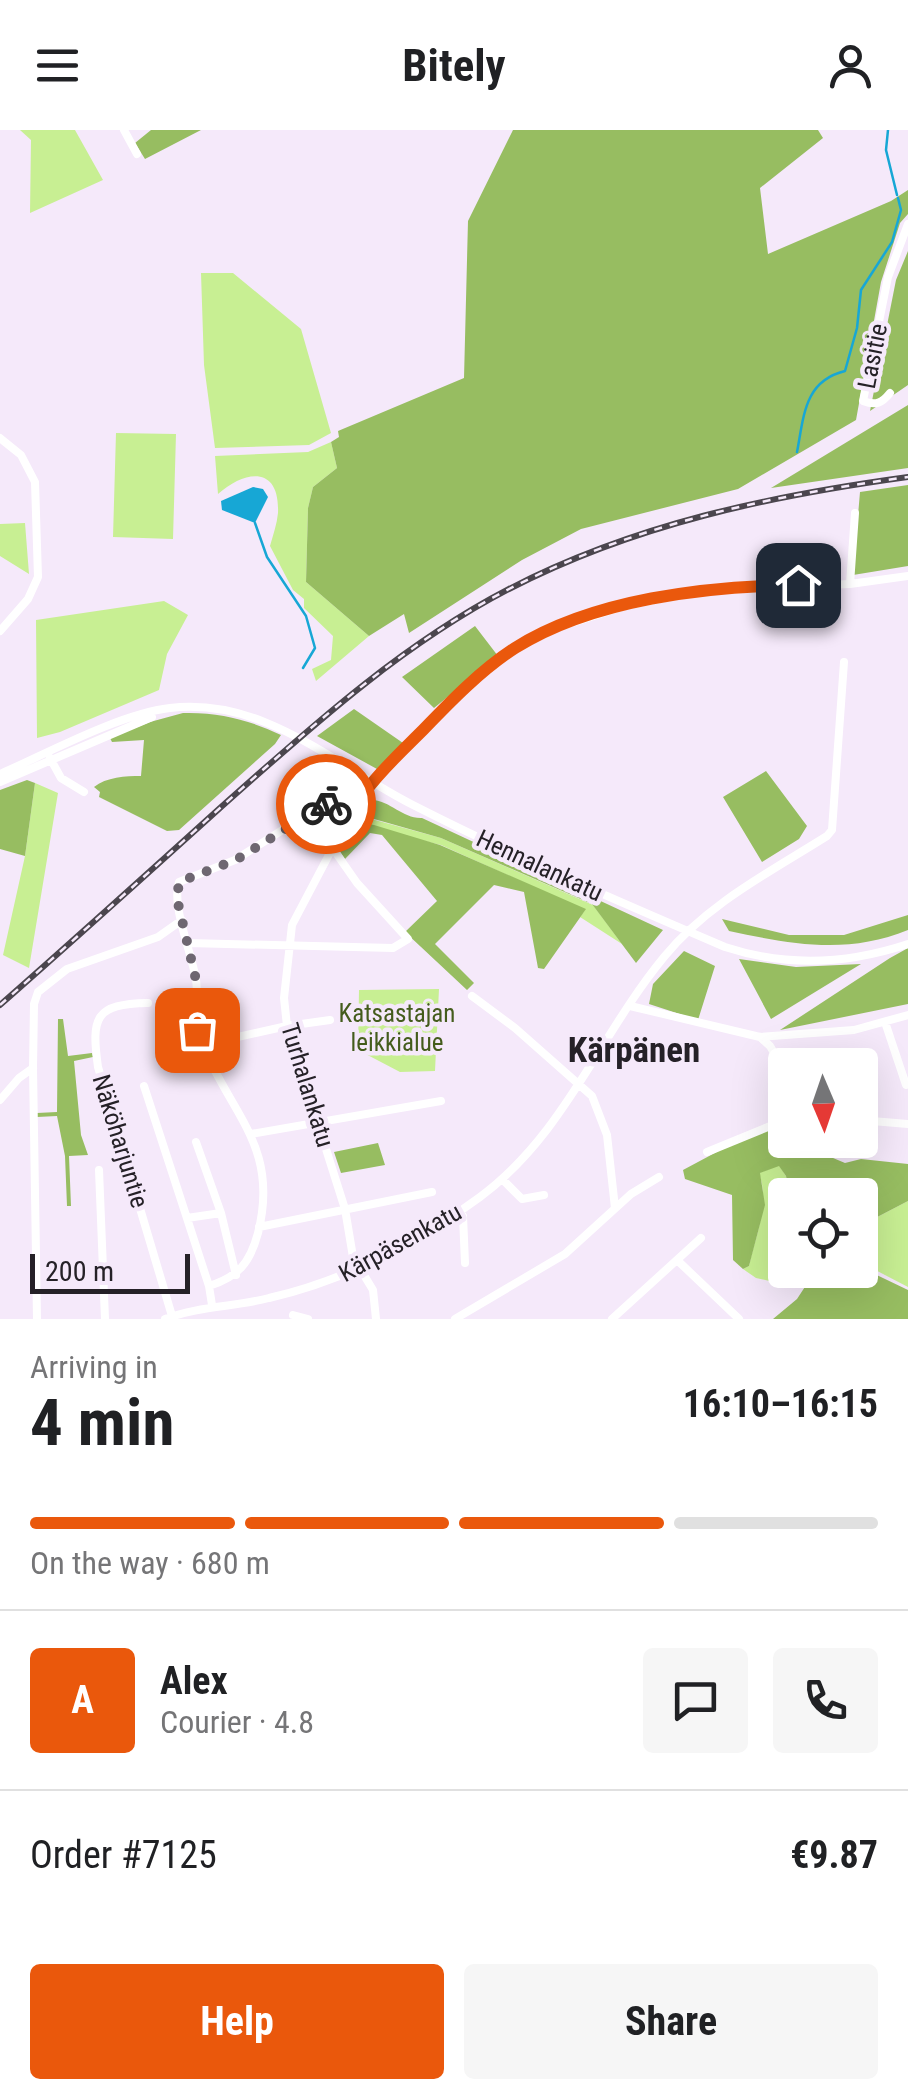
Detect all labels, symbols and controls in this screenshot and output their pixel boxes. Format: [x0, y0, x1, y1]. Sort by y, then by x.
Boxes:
icon: menu [30, 38, 85, 93]
icon: person [823, 38, 878, 93]
text: Bitely [402, 39, 506, 92]
street label: Lasitie [852, 321, 893, 391]
pin [756, 543, 841, 628]
icon: home [771, 558, 826, 613]
courier [276, 754, 376, 854]
icon: bike [299, 777, 354, 832]
street label: Hennalankatu [472, 824, 608, 907]
pin [155, 988, 240, 1073]
park label: Katsastajan leikkialue [339, 999, 455, 1057]
icon: bag [170, 1003, 225, 1058]
street label: Turhalankatu [275, 1020, 340, 1151]
district label: Kärpänen [568, 1030, 700, 1071]
north arrow [768, 1048, 878, 1158]
map controls [768, 1048, 878, 1288]
street label: Näköharjuntie [87, 1071, 155, 1211]
button: locate [768, 1178, 878, 1288]
street label: Kärpäsenkatu [334, 1197, 467, 1288]
scale bar [30, 1249, 190, 1294]
text: 200 m [45, 1255, 114, 1288]
text: Arriving in [30, 1348, 158, 1386]
text: 16:10–16:15 [683, 1382, 878, 1426]
text: 4 min [30, 1385, 174, 1461]
text: On the way · 680 m [30, 1544, 270, 1582]
button: chat [643, 1648, 748, 1753]
button: phone [773, 1648, 878, 1753]
text: Alex [160, 1659, 228, 1703]
text: A [71, 1678, 94, 1722]
text: Courier · 4.8 [160, 1703, 314, 1741]
text: Order #7125 [30, 1833, 217, 1877]
text: €9.87 [790, 1833, 878, 1877]
button: Help [30, 1964, 444, 2079]
button: Share [464, 1964, 878, 2079]

